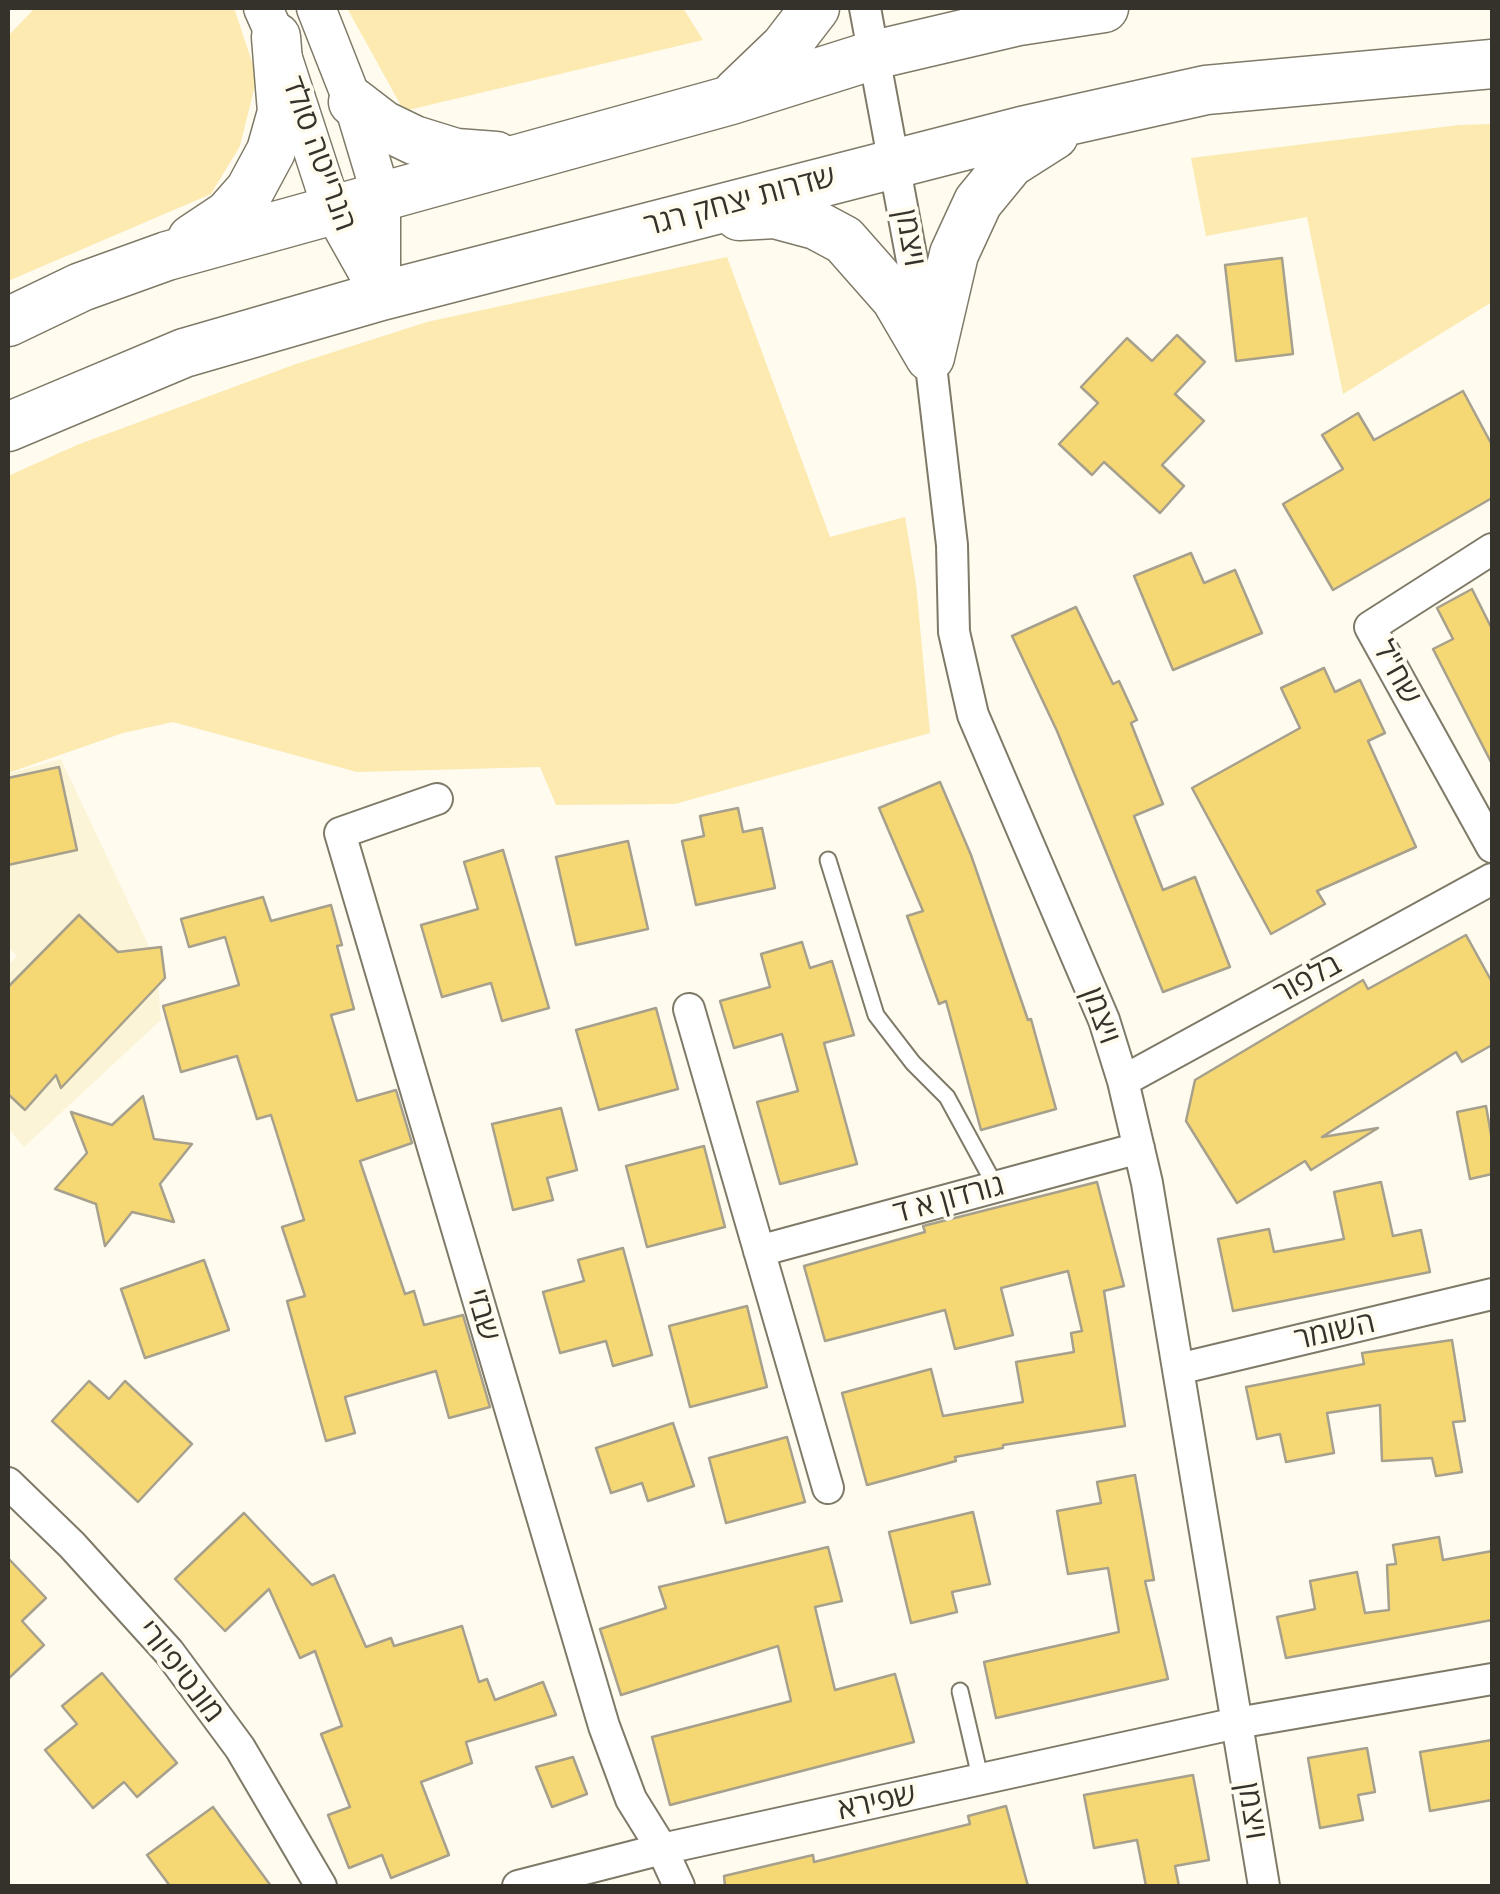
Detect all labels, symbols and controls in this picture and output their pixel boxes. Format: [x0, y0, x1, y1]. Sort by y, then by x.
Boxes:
street label: הנרייטה סולד [273, 72, 363, 236]
street label: שדרות יצחק רגר [641, 159, 839, 245]
street label: ויצמן [886, 207, 932, 269]
street label: שח"ל [1364, 635, 1428, 711]
street label: בלפור [1268, 947, 1348, 1013]
street label: ויצמן [1073, 983, 1127, 1049]
street label: גורדון א ד [890, 1168, 1008, 1232]
street label: שבזי [458, 1285, 506, 1345]
street label: השומר [1291, 1305, 1379, 1359]
street label: מונטיפיורי [129, 1614, 231, 1730]
street label: שפירא [835, 1777, 919, 1829]
street label: ויצמן [1229, 1780, 1273, 1842]

